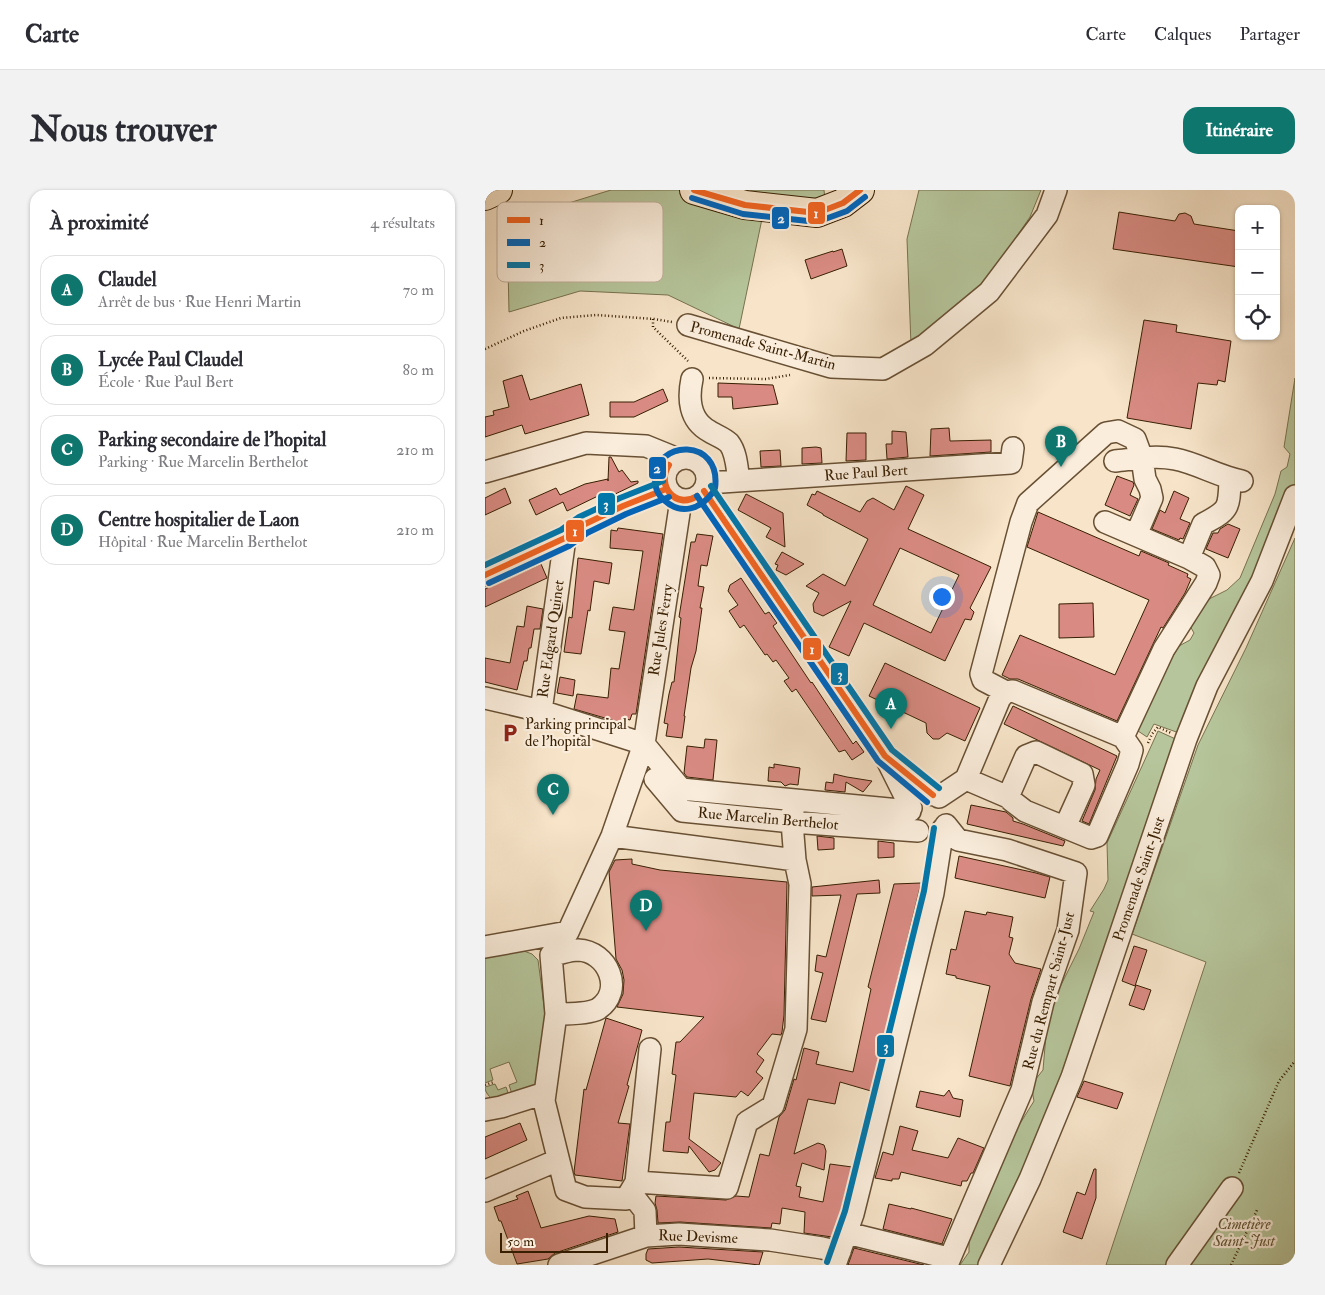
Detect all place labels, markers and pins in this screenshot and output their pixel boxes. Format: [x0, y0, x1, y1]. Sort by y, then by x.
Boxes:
pin: B [1045, 426, 1077, 467]
pin: A [875, 688, 907, 729]
place label: Parking principal de l'hopital [525, 715, 627, 752]
parking icon: Parking principal de l'hopital [499, 722, 521, 744]
pin: C [537, 774, 569, 815]
pin: D [630, 890, 662, 931]

